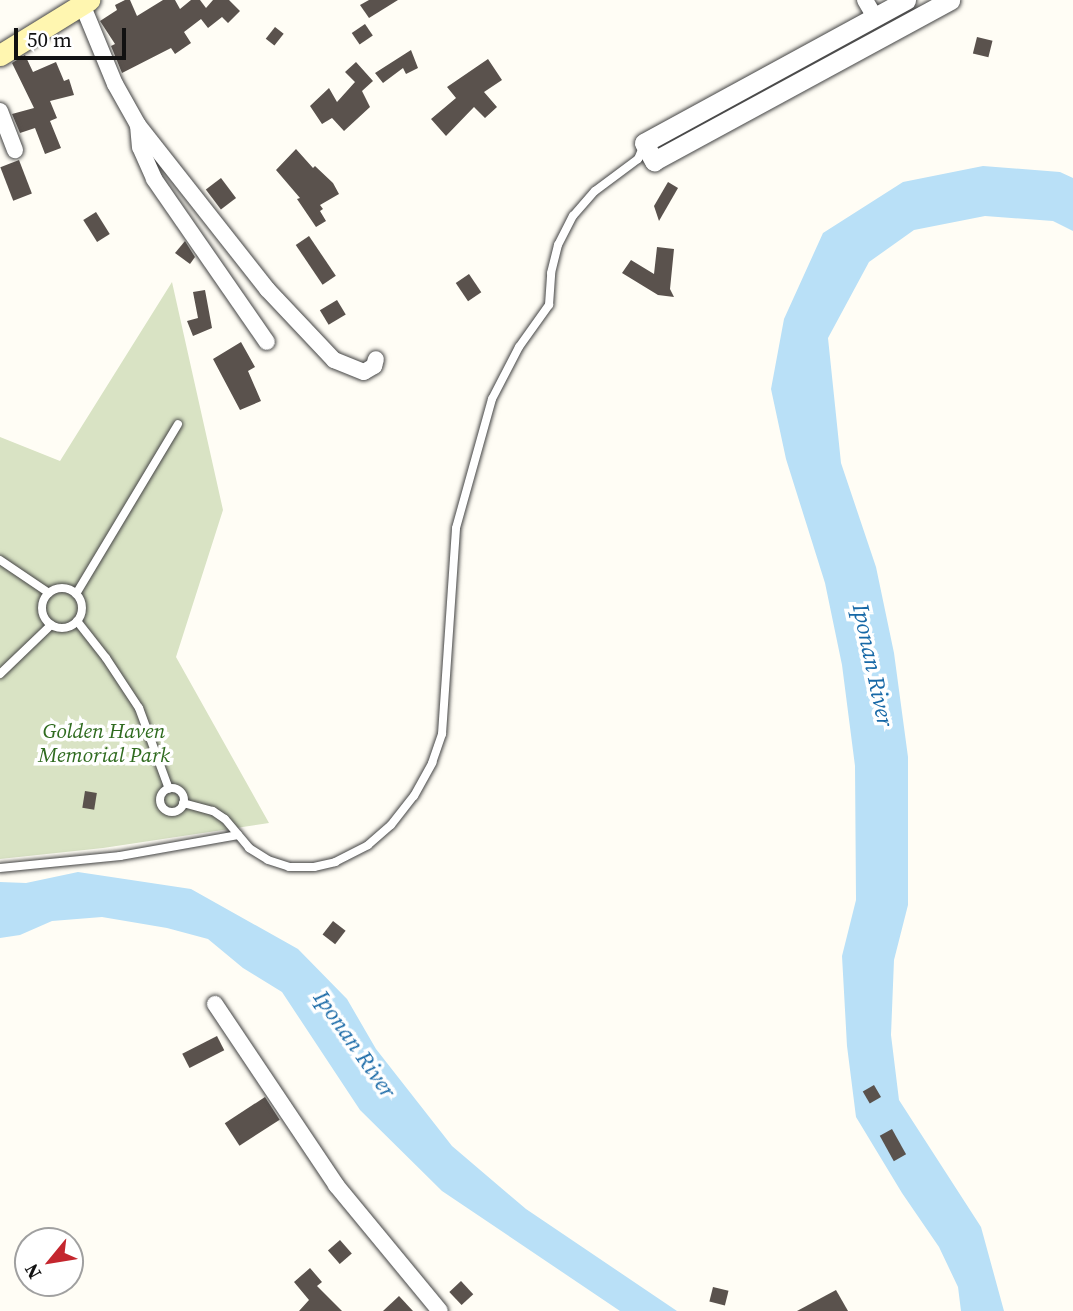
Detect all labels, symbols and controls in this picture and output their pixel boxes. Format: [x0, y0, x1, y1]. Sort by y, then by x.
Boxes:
scale bar [18, 14, 130, 58]
text: 50 m [27, 25, 72, 54]
water label: Iponan River [847, 601, 899, 729]
park label: Golden Haven Memorial Park [38, 718, 170, 768]
water label: Iponan River [308, 985, 402, 1103]
north arrow [14, 1227, 84, 1297]
text: N [18, 1259, 47, 1284]

